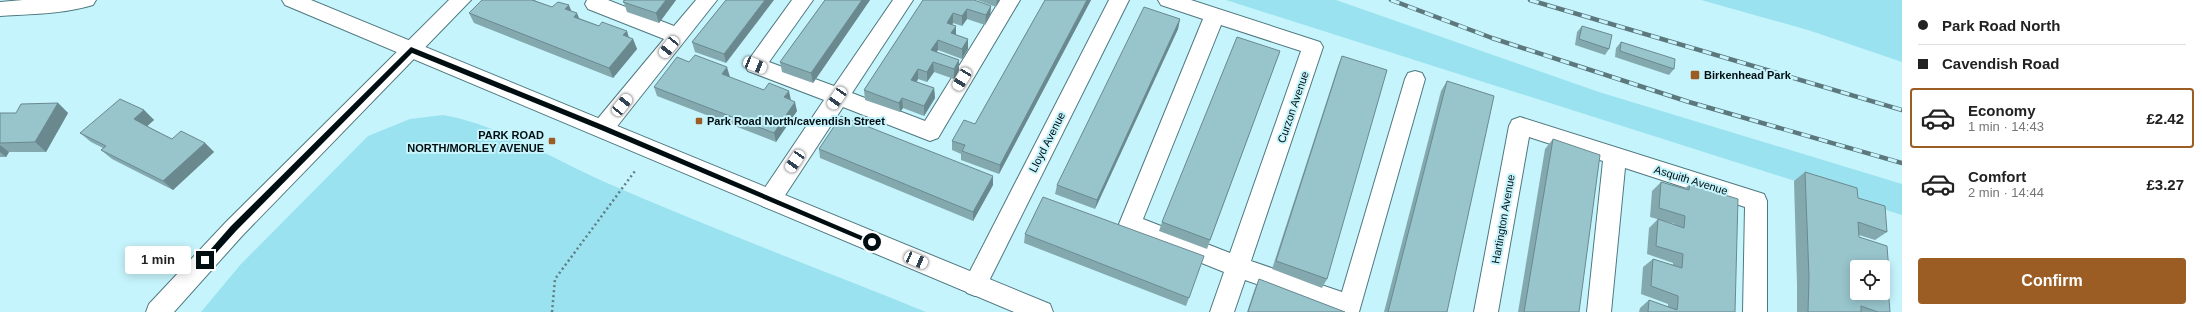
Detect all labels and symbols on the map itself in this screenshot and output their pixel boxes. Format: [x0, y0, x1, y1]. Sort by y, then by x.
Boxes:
car [657, 34, 681, 60]
car [742, 55, 768, 75]
car [951, 66, 973, 92]
marker: Birkenhead Park [1689, 69, 1701, 81]
place label: Birkenhead Park [1704, 69, 1792, 81]
street label: Curzon Avenue [1275, 70, 1311, 144]
car [825, 85, 849, 111]
car [610, 92, 634, 118]
street label: Lloyd Avenue [1027, 110, 1067, 174]
place label: Park Road North/cavendish Street [707, 115, 885, 127]
marker: Park Road North/cavendish Street [694, 116, 704, 126]
place label: PARK ROAD NORTH/MORLEY AVENUE [407, 129, 544, 154]
marker: PARK ROAD NORTH/MORLEY AVENUE [547, 136, 557, 146]
car [783, 148, 807, 174]
street label: Asquith Avenue [1653, 163, 1729, 197]
street label: Hartington Avenue [1489, 173, 1517, 265]
route start [863, 233, 881, 251]
callout: 1 min [125, 246, 191, 274]
car [903, 250, 929, 270]
route end [196, 251, 214, 269]

